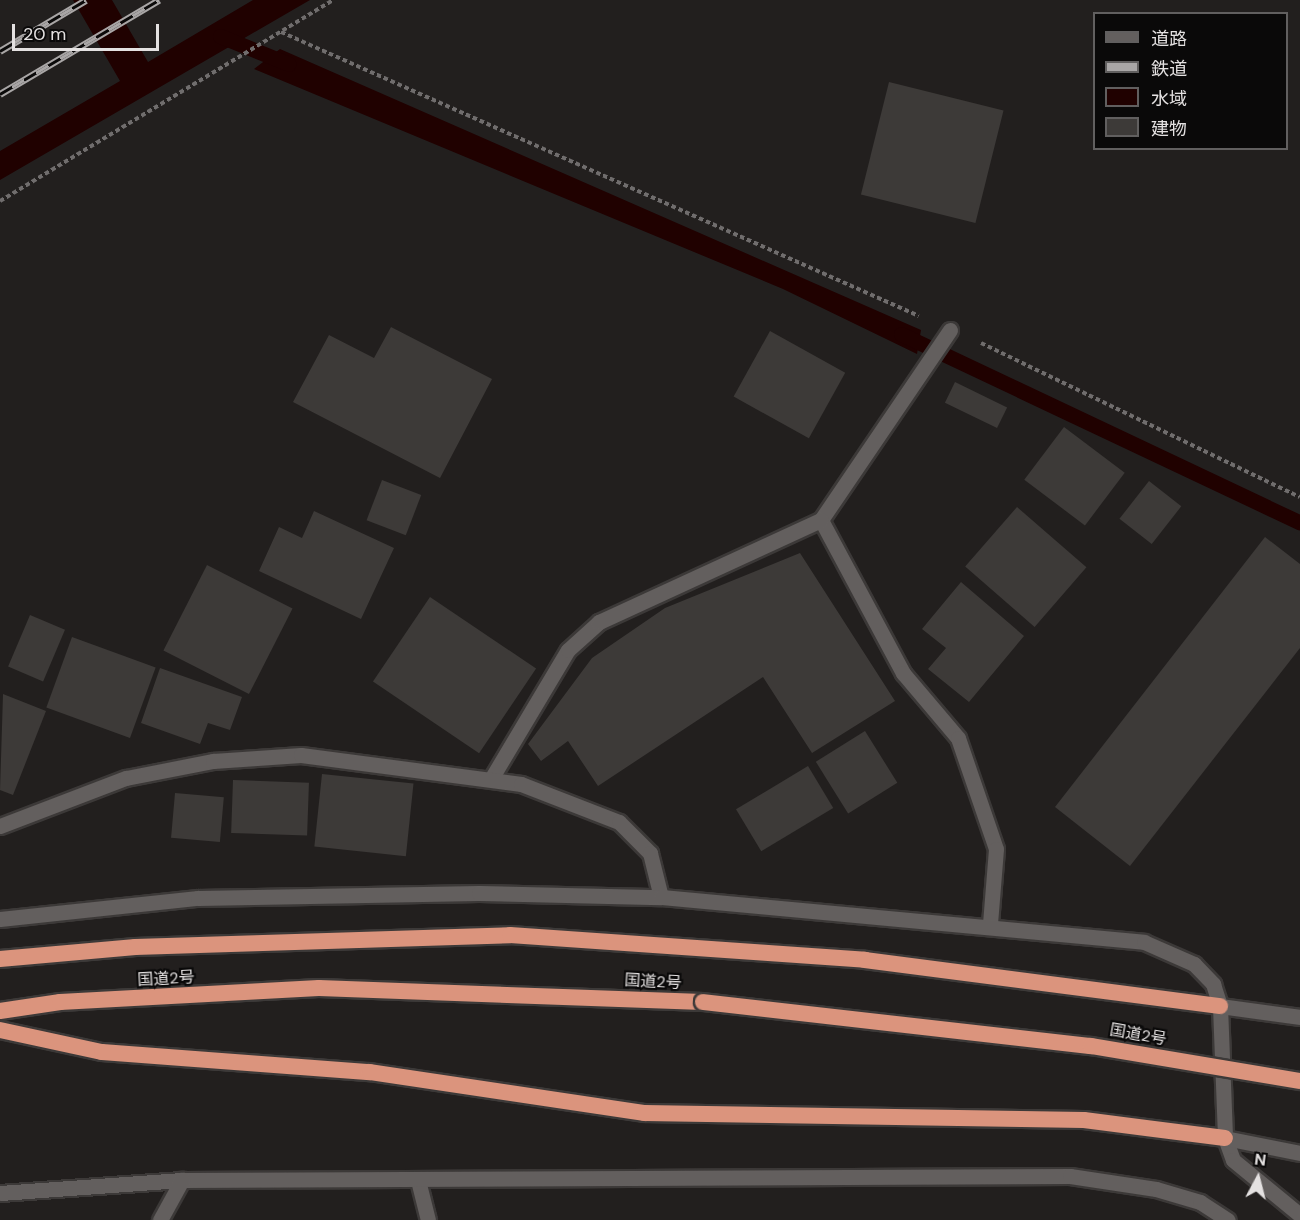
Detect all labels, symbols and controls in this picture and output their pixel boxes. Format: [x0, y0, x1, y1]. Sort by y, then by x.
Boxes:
scale bar [15, 12, 162, 50]
legend [1093, 12, 1288, 150]
text: 20 m [23, 22, 66, 46]
text: 道路 [1151, 27, 1187, 51]
text: 鉄道 [1151, 57, 1187, 81]
text: 水域 [1151, 87, 1187, 111]
text: 建物 [1151, 117, 1187, 141]
street label: 国道2号 [137, 968, 195, 990]
street label: 国道2号 [624, 971, 682, 993]
street label: 国道2号 [1108, 1021, 1168, 1049]
north arrow [1228, 1148, 1288, 1208]
text: N [1253, 1149, 1267, 1171]

